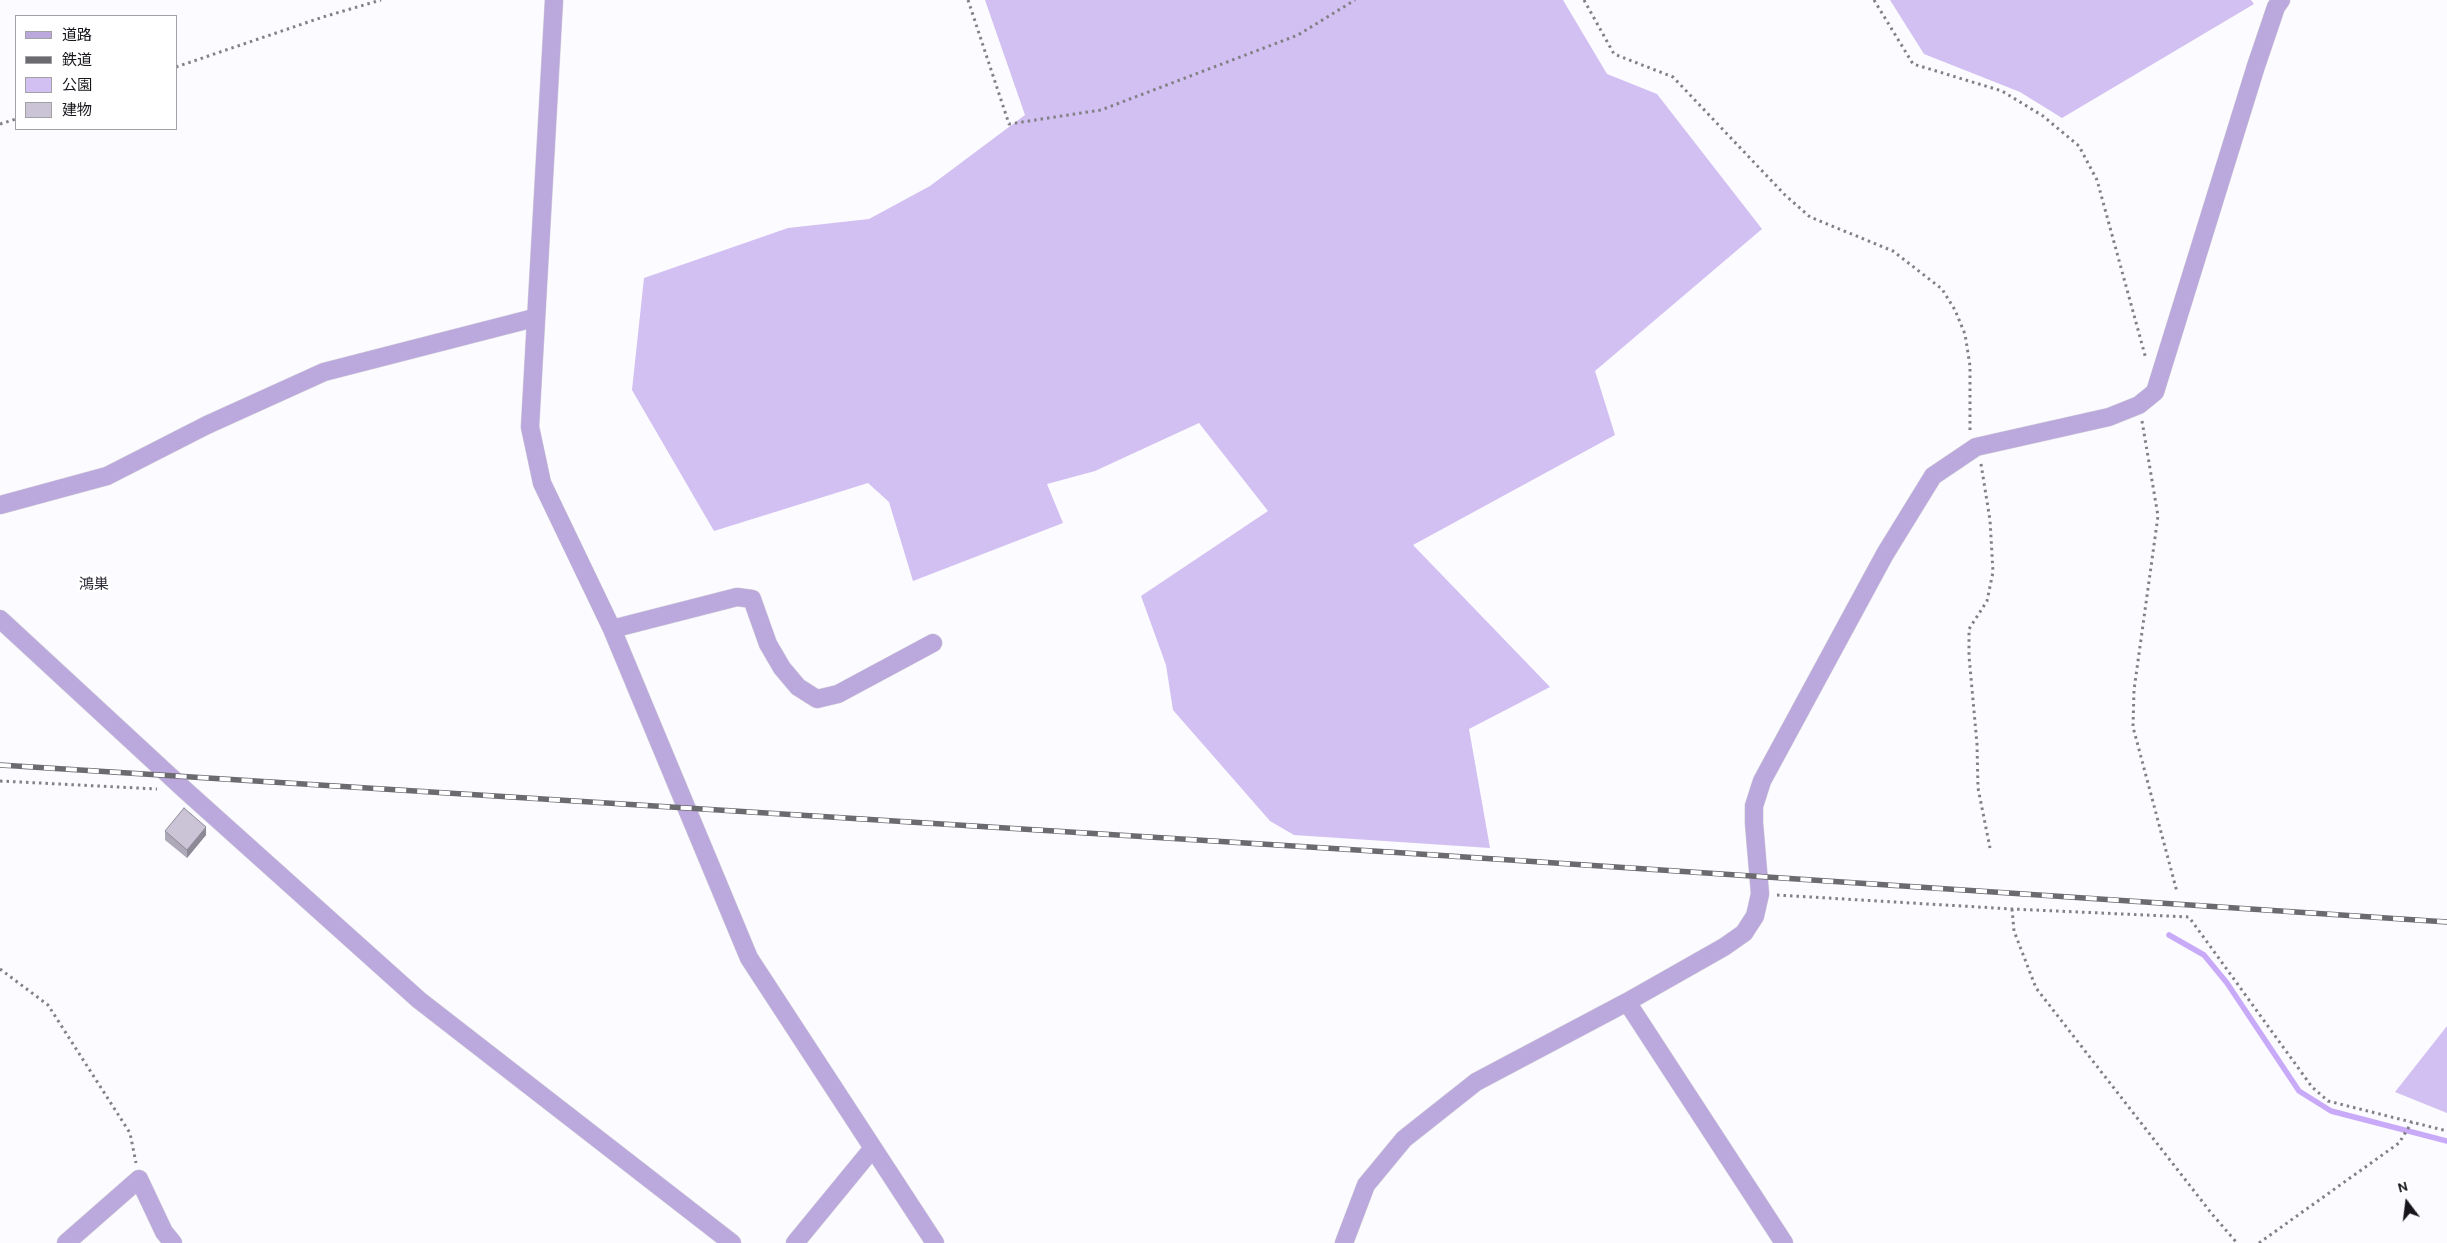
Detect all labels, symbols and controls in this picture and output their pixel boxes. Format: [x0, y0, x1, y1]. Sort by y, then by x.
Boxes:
legend [15, 15, 178, 130]
text: 道路 [62, 27, 92, 46]
text: 鉄道 [62, 52, 92, 71]
text: 公園 [62, 77, 92, 96]
text: 建物 [62, 102, 92, 121]
district label: 鴻巣 [79, 577, 109, 595]
north arrow [2382, 1178, 2432, 1228]
text: N [2396, 1179, 2410, 1198]

